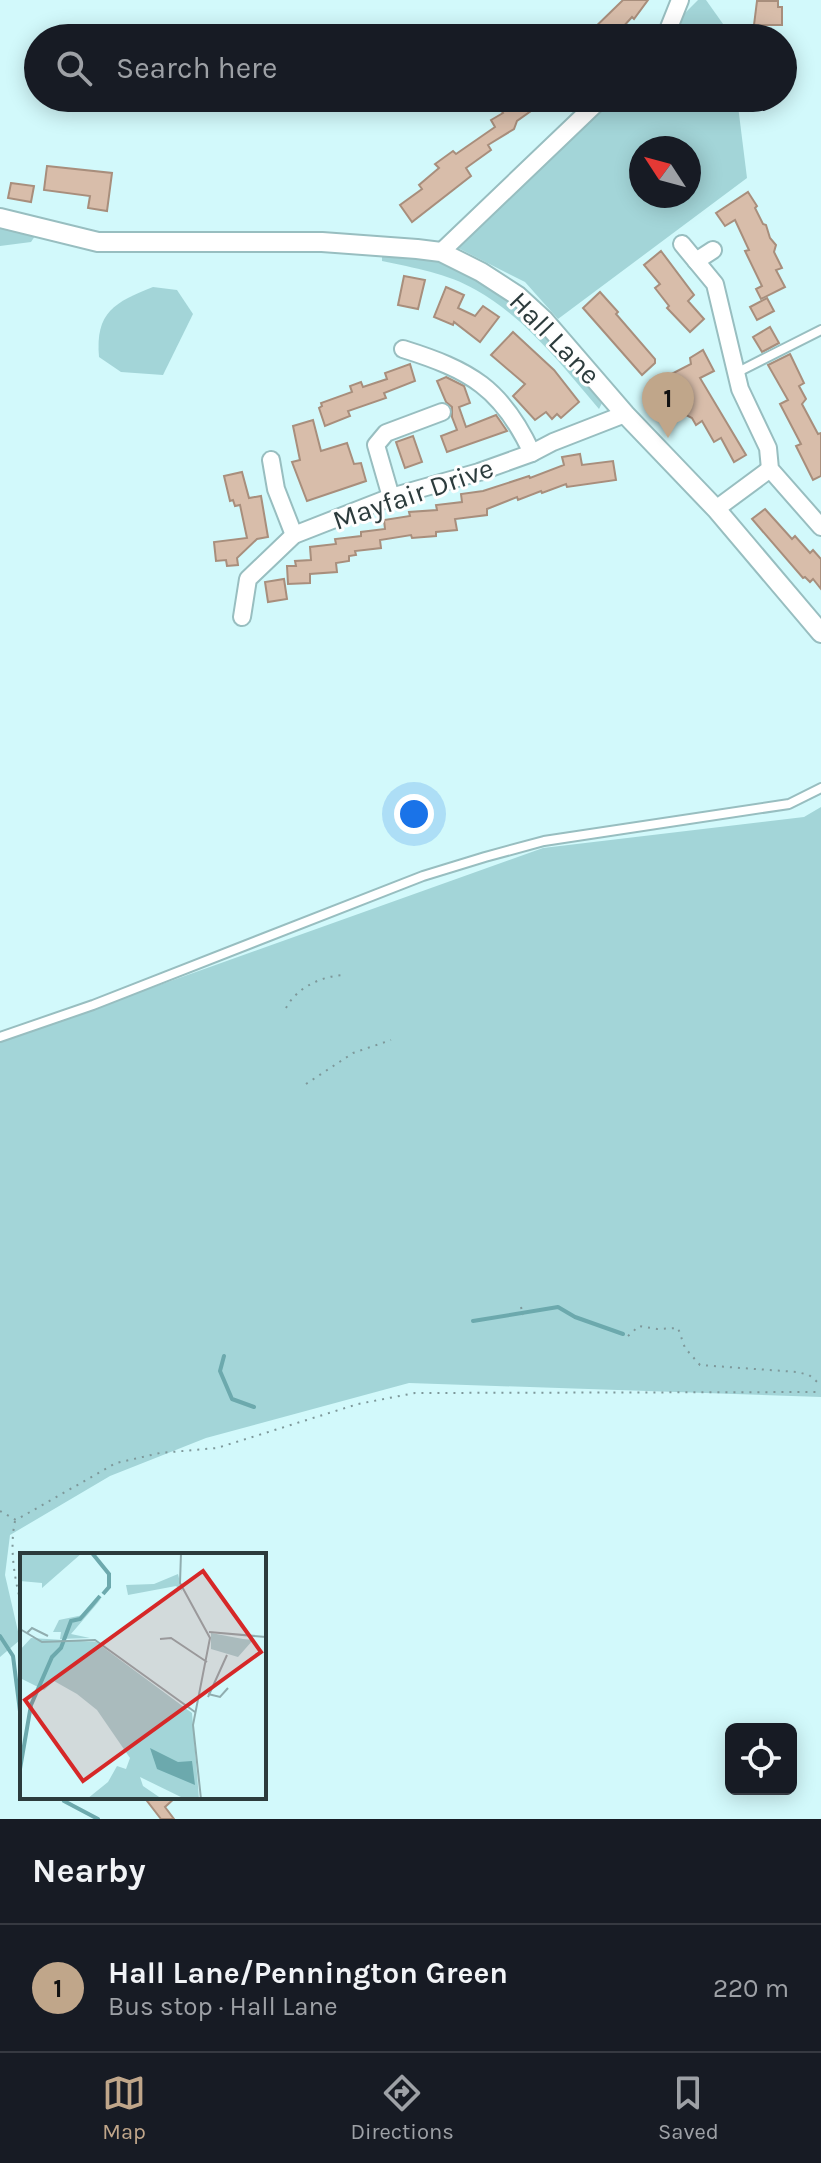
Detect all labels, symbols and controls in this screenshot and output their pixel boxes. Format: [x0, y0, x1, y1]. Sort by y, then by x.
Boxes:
search box [24, 24, 797, 112]
icon: search [52, 46, 96, 90]
text: Search here [116, 50, 277, 86]
north arrow [629, 136, 701, 208]
street label: Hall Lane [503, 285, 607, 391]
pin: 1 [642, 372, 694, 438]
street label: Mayfair Drive [328, 451, 498, 537]
your location [394, 794, 434, 834]
inset map [20, 1553, 266, 1799]
map controls [725, 1723, 797, 1795]
button: locate [725, 1723, 797, 1795]
text: Nearby [32, 1851, 146, 1891]
text: Hall Lane/Pennington Green [108, 1955, 508, 1991]
text: 1 [53, 1973, 63, 2004]
text: 220 m [713, 1973, 789, 2004]
text: Bus stop · Hall Lane [108, 1991, 338, 2022]
tab: Map [102, 2071, 146, 2145]
tab: Directions [350, 2071, 454, 2145]
tab: Saved [658, 2071, 719, 2145]

